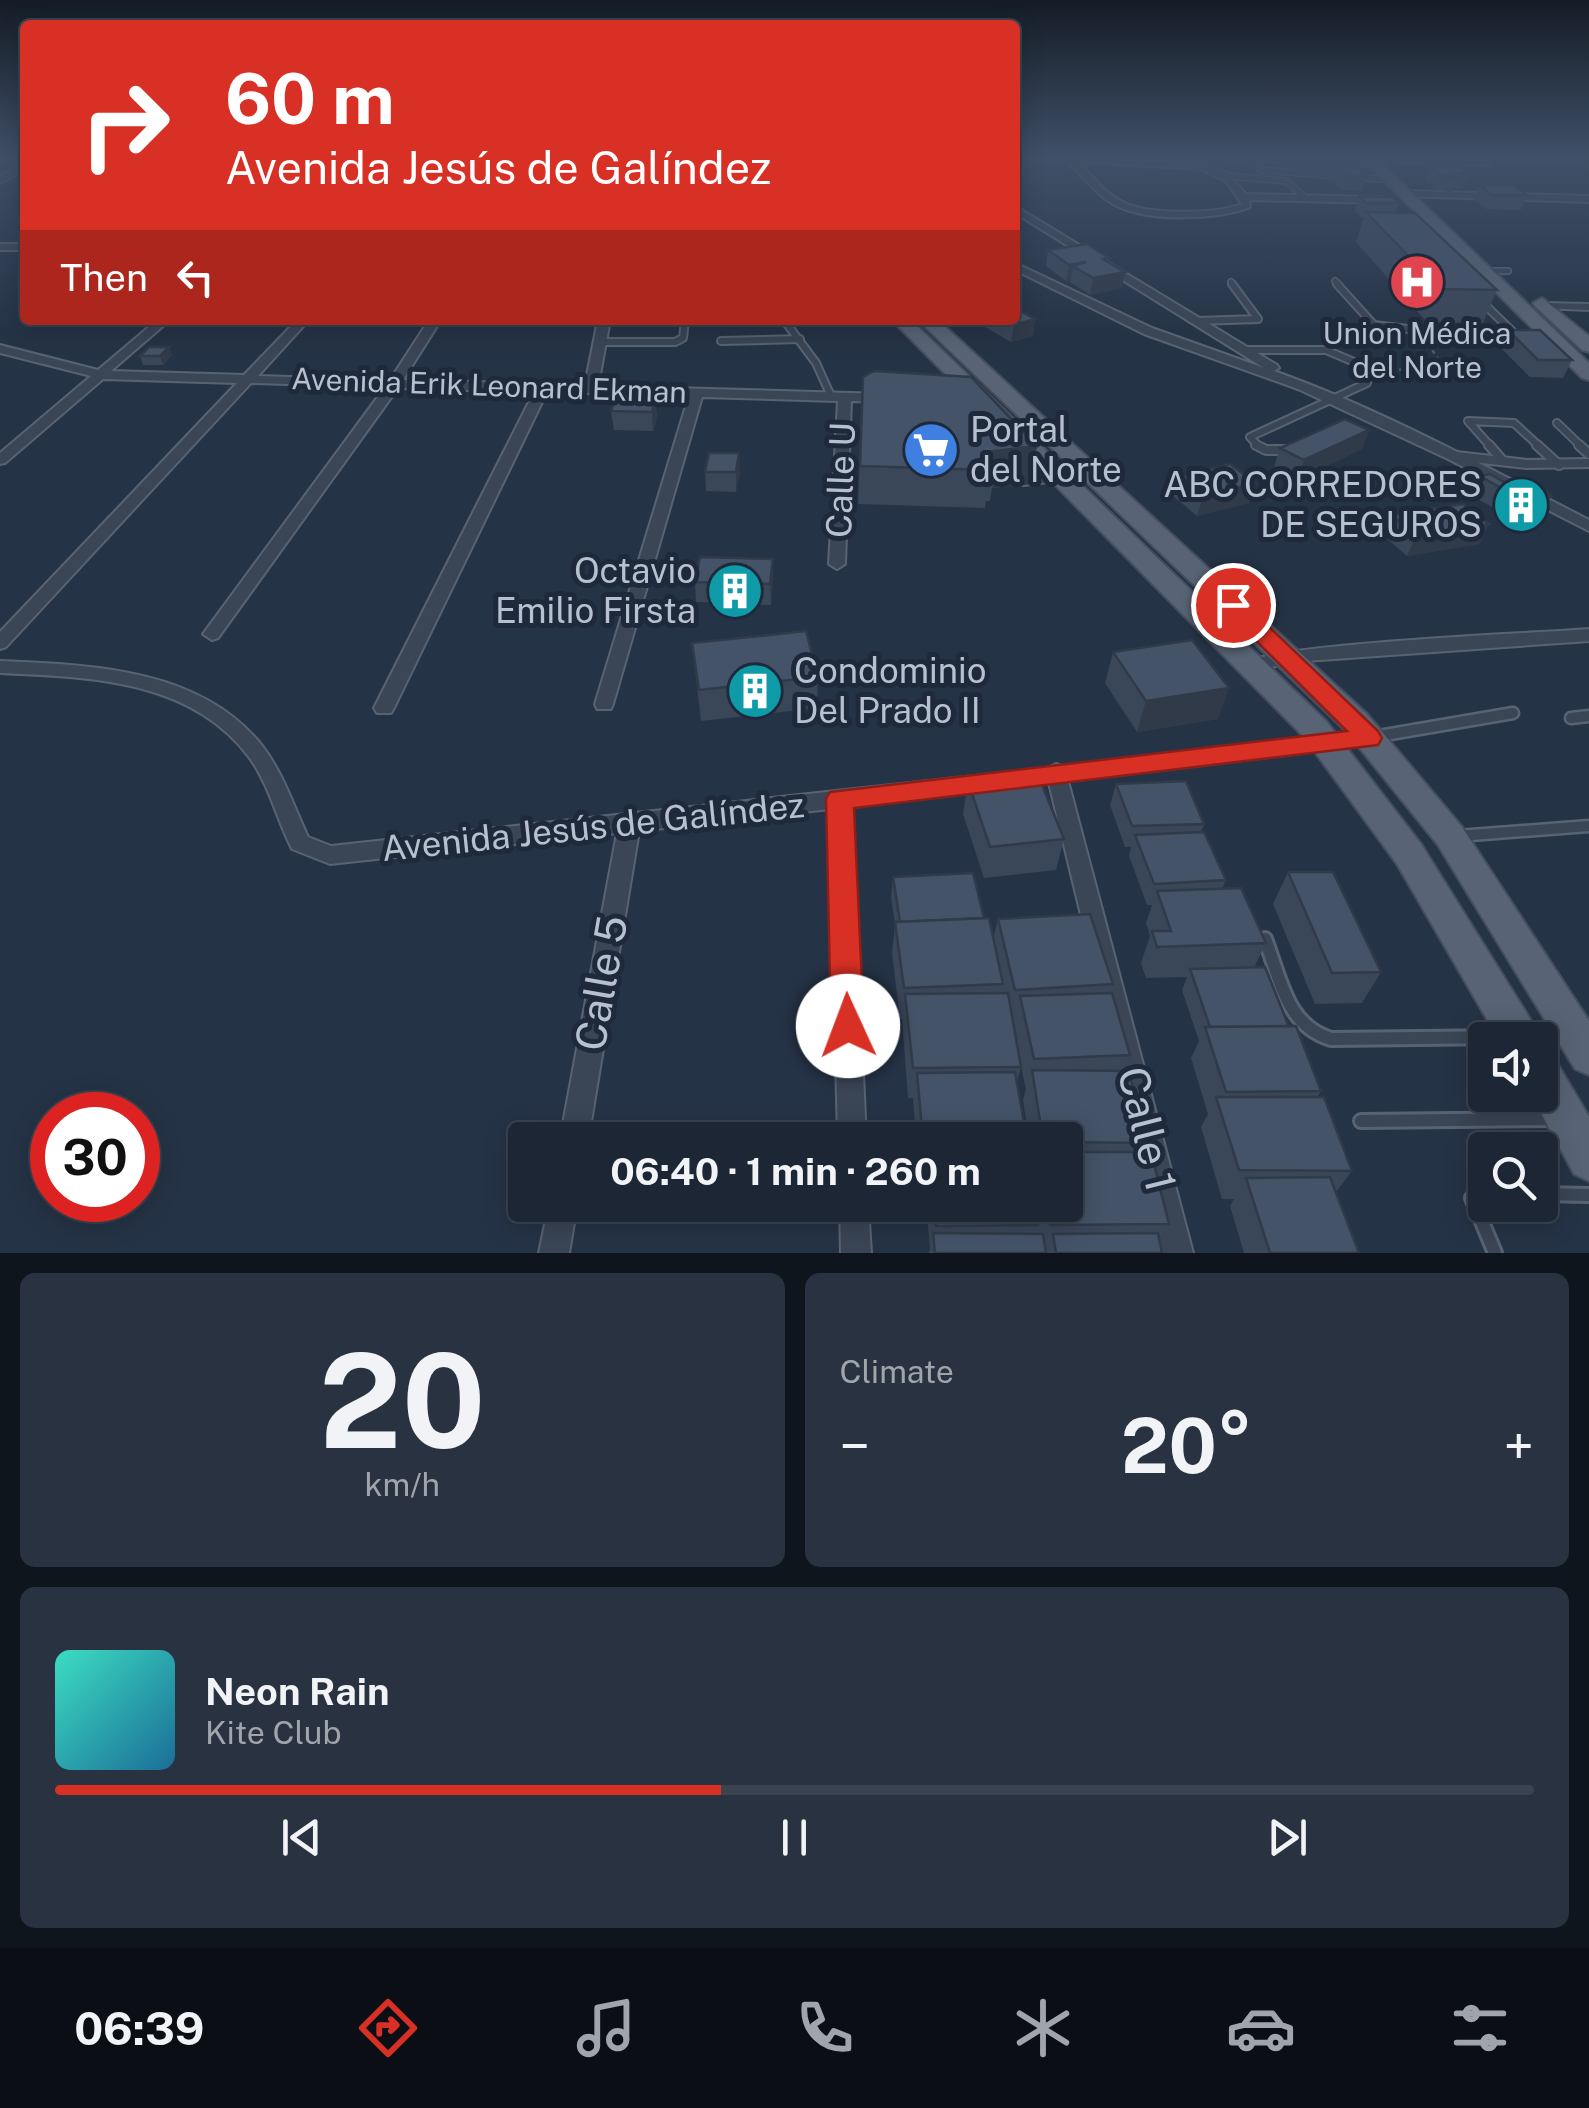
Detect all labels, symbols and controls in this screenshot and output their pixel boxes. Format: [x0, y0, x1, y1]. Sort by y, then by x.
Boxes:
text: 60 m [225, 57, 395, 140]
icon: right [60, 60, 190, 190]
text: Avenida Jesús de Galíndez [225, 141, 771, 194]
icon: left [168, 250, 223, 305]
hospital icon: Union Médica del Norte [1387, 252, 1447, 312]
text: Then [60, 255, 148, 300]
place label: Union Médica del Norte [1323, 315, 1511, 385]
street label: Avenida Erik Leonard Ekman [291, 360, 687, 410]
place label: Portal del Norte [970, 409, 1122, 490]
supermarket icon: Portal del Norte [901, 420, 961, 480]
street label: Calle U [818, 421, 863, 538]
place label: ABC CORREDORES DE SEGUROS [1163, 464, 1482, 545]
building icon: ABC CORREDORES DE SEGUROS [1491, 475, 1551, 535]
place label: Octavio Emilio Firsta [495, 550, 696, 631]
building icon: Octavio Emilio Firsta [705, 561, 765, 621]
pin [1191, 563, 1276, 648]
icon: arrive [1206, 578, 1261, 633]
place label: Condominio Del Prado II [794, 650, 987, 731]
building icon: Condominio Del Prado II [725, 661, 785, 721]
street label: Avenida Jesús de Galíndez [380, 784, 806, 869]
street label: Calle 5 [565, 912, 636, 1054]
position arrow [796, 974, 900, 1078]
map controls [1468, 1022, 1558, 1222]
button: sound [1468, 1022, 1558, 1112]
street label: Calle 1 [1108, 1062, 1187, 1196]
speed limit sign: 30 [30, 1092, 160, 1222]
button: search [1468, 1132, 1558, 1222]
text: 06:40 · 1 min · 260 m [610, 1149, 981, 1194]
text: 20 [319, 1325, 485, 1477]
text: Climate [840, 1353, 954, 1390]
text: 20° [1121, 1402, 1253, 1490]
text: − [840, 1414, 870, 1478]
text: + [1503, 1414, 1534, 1478]
text: km/h [365, 1466, 440, 1503]
text: Neon Rain [205, 1669, 389, 1714]
text: Kite Club [205, 1714, 342, 1751]
icon: previous [274, 1810, 329, 1865]
icon: pause [767, 1810, 822, 1865]
icon: next [1260, 1810, 1315, 1865]
icon: directions [353, 1993, 423, 2063]
icon: music [571, 1993, 641, 2063]
icon: phone [790, 1993, 860, 2063]
icon: climate [1008, 1993, 1078, 2063]
icon: car [1226, 1993, 1296, 2063]
icon: filters [1445, 1993, 1515, 2063]
text: 06:39 [74, 2002, 204, 2055]

